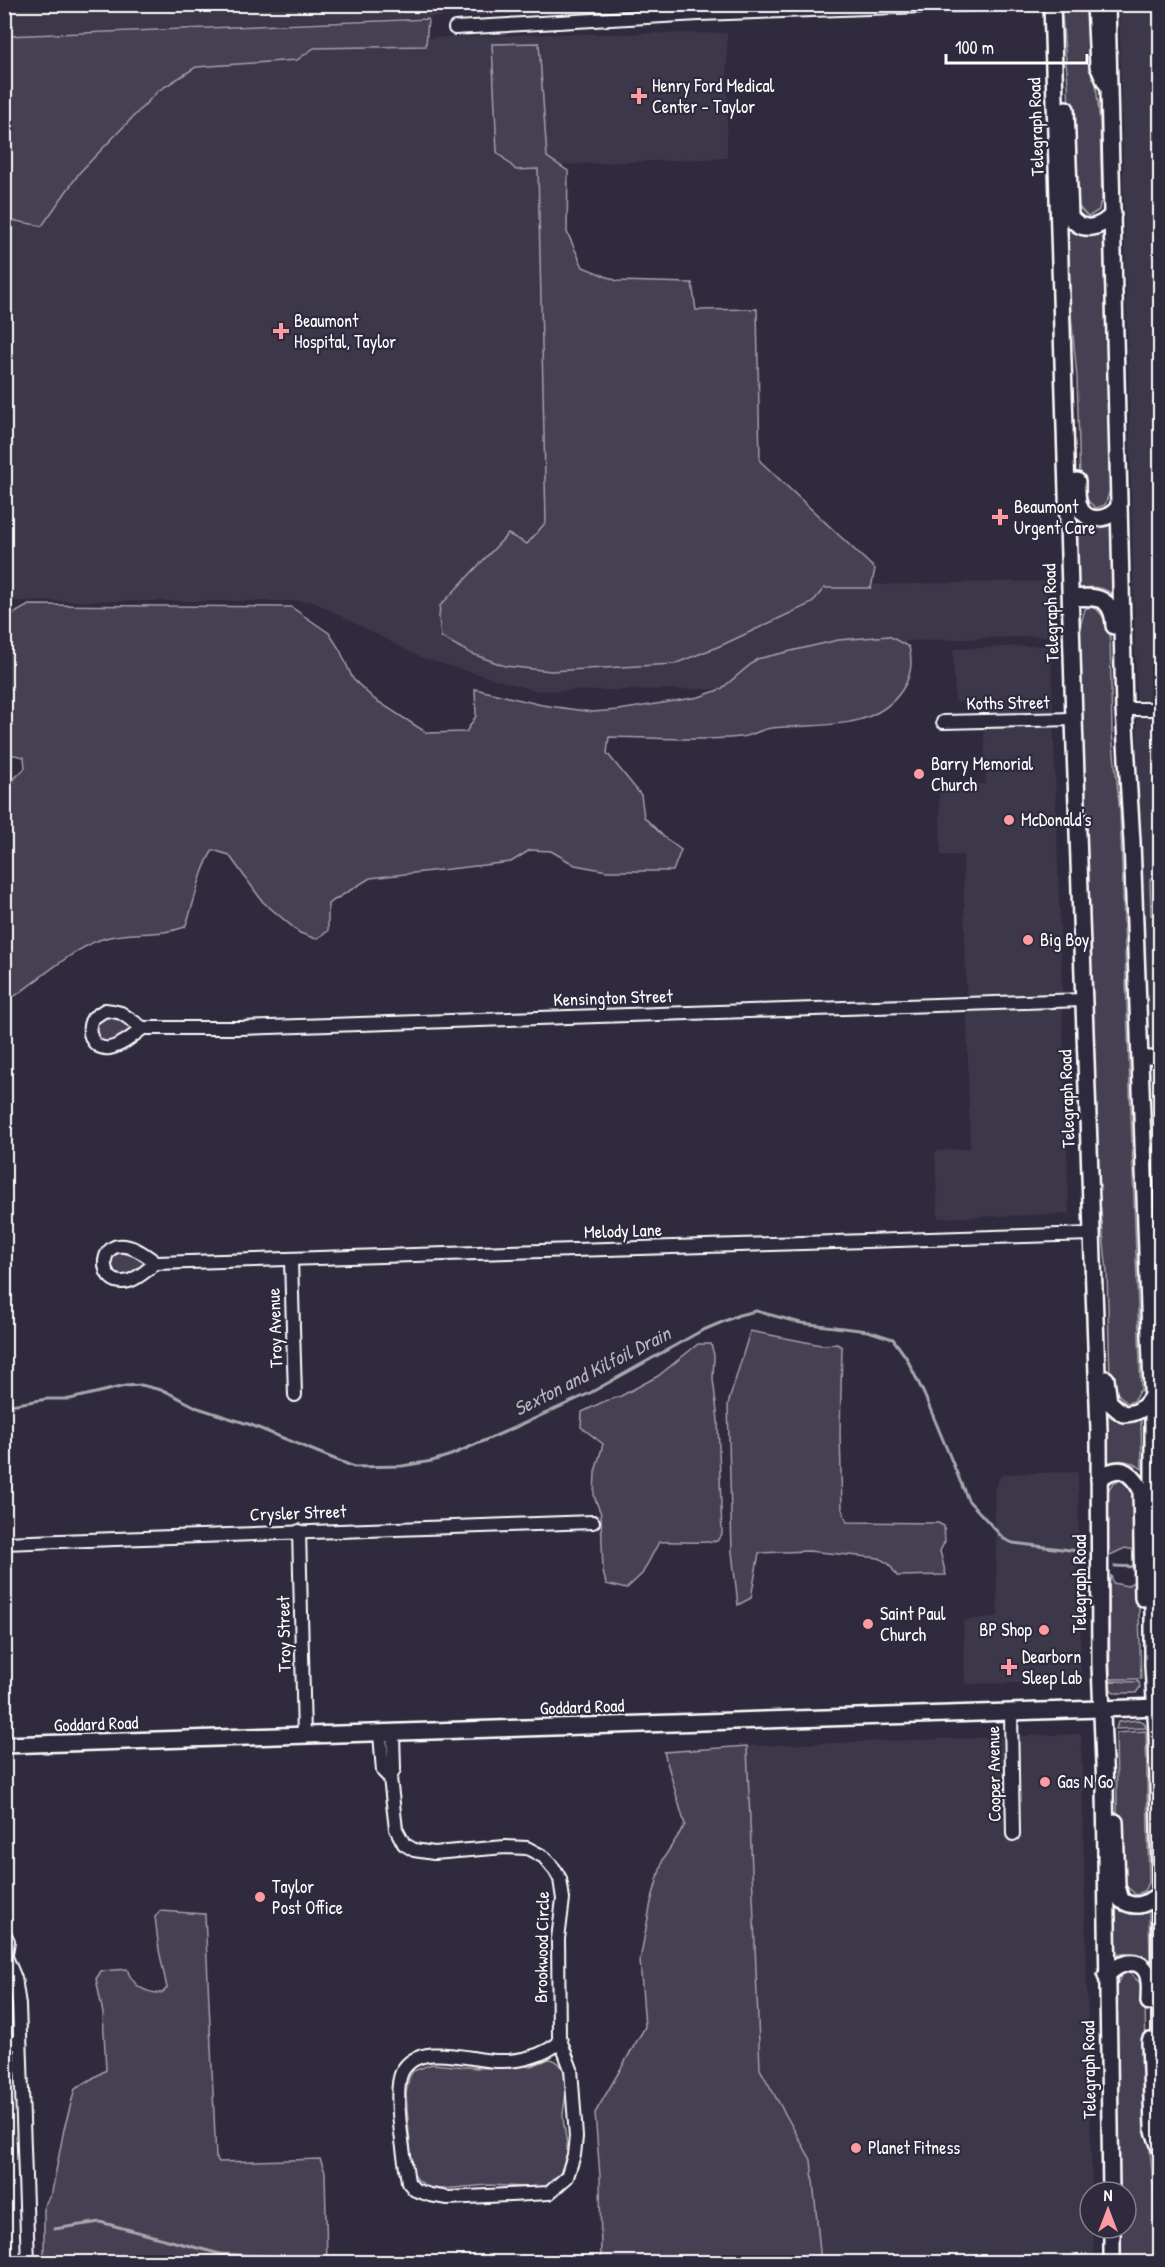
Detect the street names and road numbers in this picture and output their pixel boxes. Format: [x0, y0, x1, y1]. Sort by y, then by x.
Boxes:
street label: Telegraph Road [1021, 77, 1050, 177]
street label: Telegraph Road [1036, 563, 1065, 663]
street label: Koths Street [966, 689, 1051, 716]
street label: Kensington Street [553, 983, 674, 1012]
street label: Telegraph Road [1052, 1049, 1081, 1149]
street label: Melody Lane [584, 1217, 662, 1244]
street label: Troy Avenue [261, 1288, 288, 1368]
street label: Crysler Street [249, 1498, 347, 1527]
street label: Telegraph Road [1067, 1535, 1092, 1633]
street label: Troy Street [270, 1595, 297, 1672]
street label: Goddard Road [539, 1693, 625, 1720]
street label: Goddard Road [53, 1710, 139, 1737]
street label: Cooper Avenue [980, 1726, 1007, 1822]
street label: Brookwood Circle [528, 1891, 555, 2003]
street label: Telegraph Road [1075, 2021, 1102, 2119]

